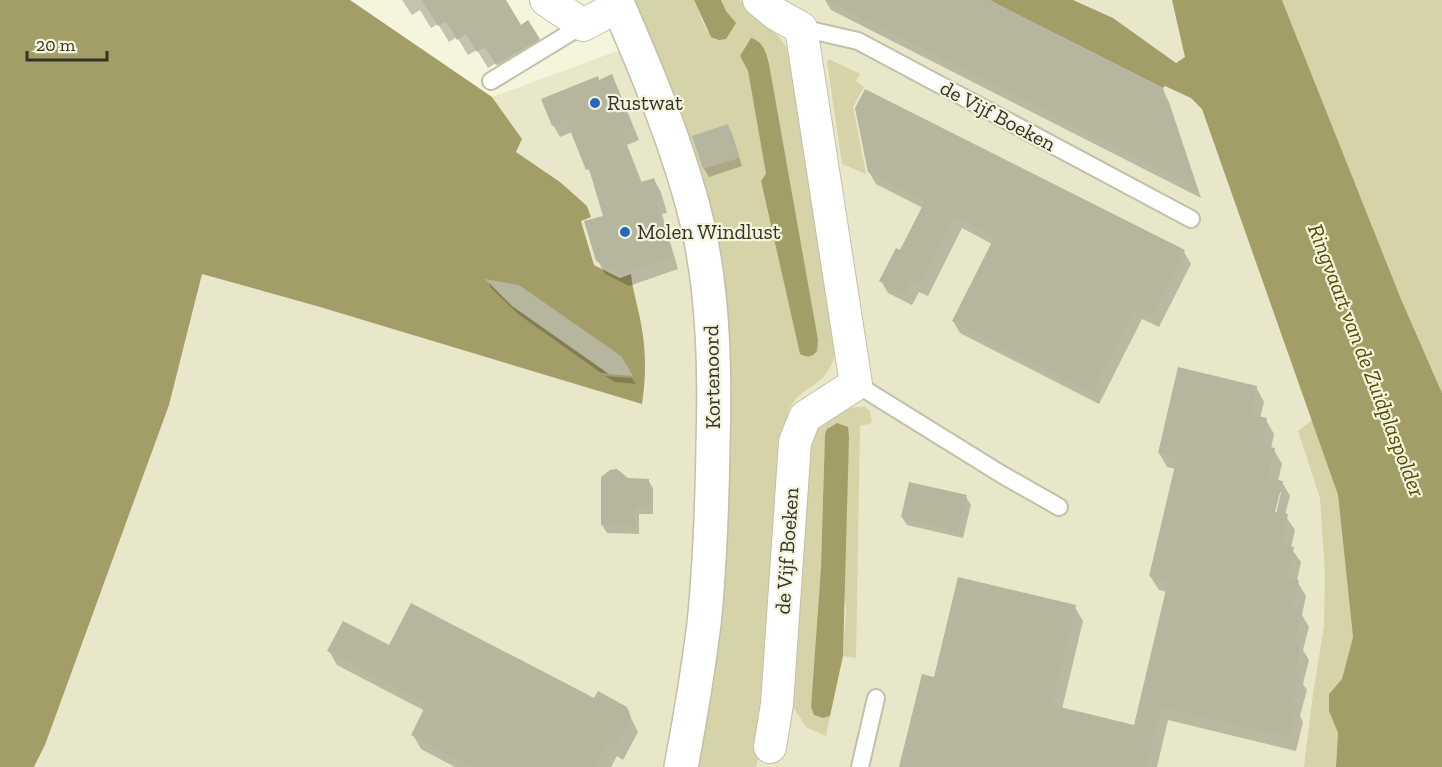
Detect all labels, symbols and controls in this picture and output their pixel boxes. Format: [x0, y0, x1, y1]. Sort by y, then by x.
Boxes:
scale bar [27, 24, 106, 62]
text: 20 m [36, 34, 76, 56]
street label: de Vijf Boeken [936, 75, 1060, 157]
place label: Rustwat [607, 90, 683, 115]
marker: Rustwat [588, 96, 602, 110]
place label: Molen Windlust [637, 219, 781, 244]
water label: Ringvaart van de Zuidplaspolder [1302, 220, 1431, 501]
marker: Molen Windlust [618, 225, 632, 239]
street label: Kortenoord [698, 324, 725, 429]
street label: de Vijf Boeken [770, 487, 804, 615]

